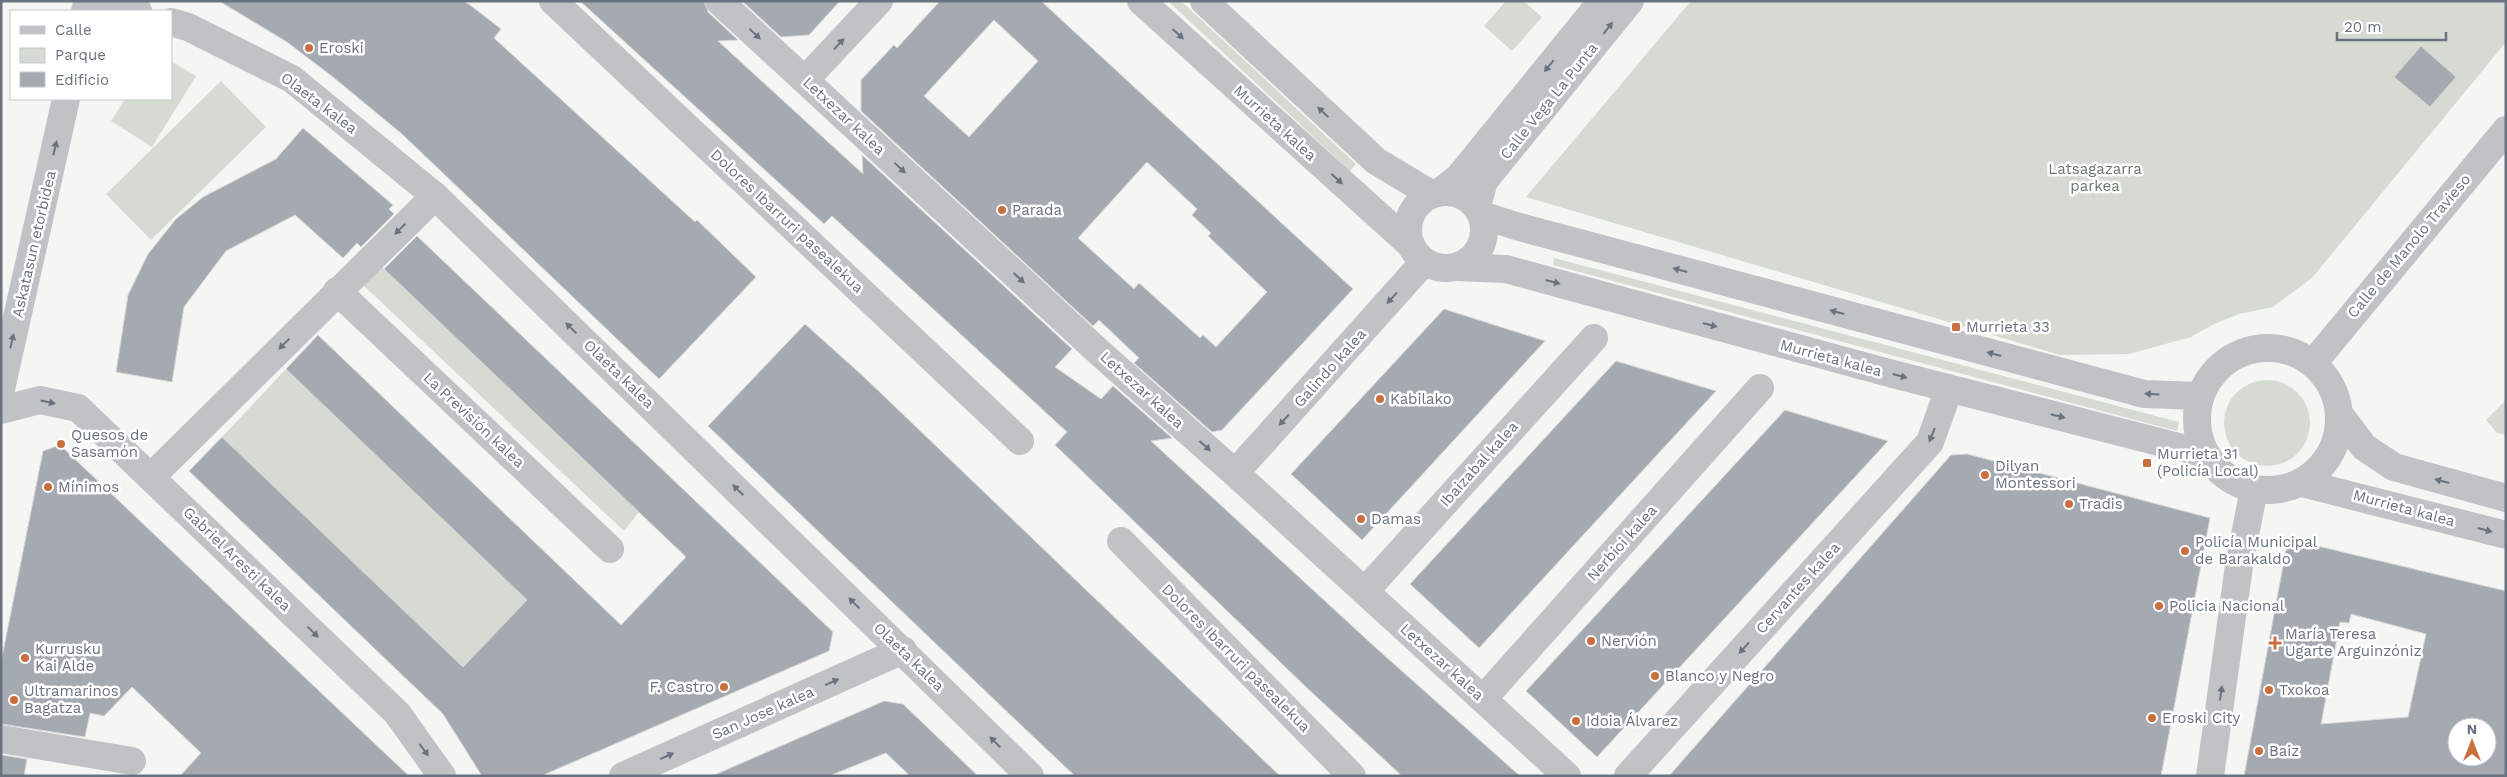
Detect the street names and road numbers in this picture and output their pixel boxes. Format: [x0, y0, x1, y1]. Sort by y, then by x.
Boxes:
street label: Calle Vega La Punta [1496, 39, 1602, 163]
street label: Olaeta kalea [277, 68, 361, 138]
street label: Letxezar kalea [799, 73, 889, 159]
street label: Murrieta kalea [1230, 81, 1320, 165]
street label: Dolores Ibarruri pasealekua [707, 145, 868, 297]
street label: Askatasun etorbidea [8, 168, 60, 319]
street label: Calle de Manolo Travieso [2344, 170, 2474, 322]
street label: Galindo kalea [1290, 325, 1370, 411]
street label: Olaeta kalea [580, 336, 658, 412]
street label: Murrieta kalea [1778, 336, 1884, 380]
street label: Letxezar kalea [1097, 348, 1188, 432]
street label: La Previsión kalea [420, 369, 529, 472]
street label: Ibaizabal kalea [1436, 417, 1522, 510]
street label: Murrieta kalea [2351, 486, 2457, 530]
street label: Nerbioi kalea [1583, 501, 1661, 585]
street label: Gabriel Aresti kalea [180, 503, 295, 615]
street label: Cervantes kalea [1752, 538, 1844, 637]
street label: Dolores Ibarruri pasealekua [1158, 580, 1314, 736]
street label: Olaeta kalea [870, 619, 948, 695]
street label: Letxezar kalea [1397, 620, 1488, 704]
street label: San Jose kalea [709, 682, 817, 744]

